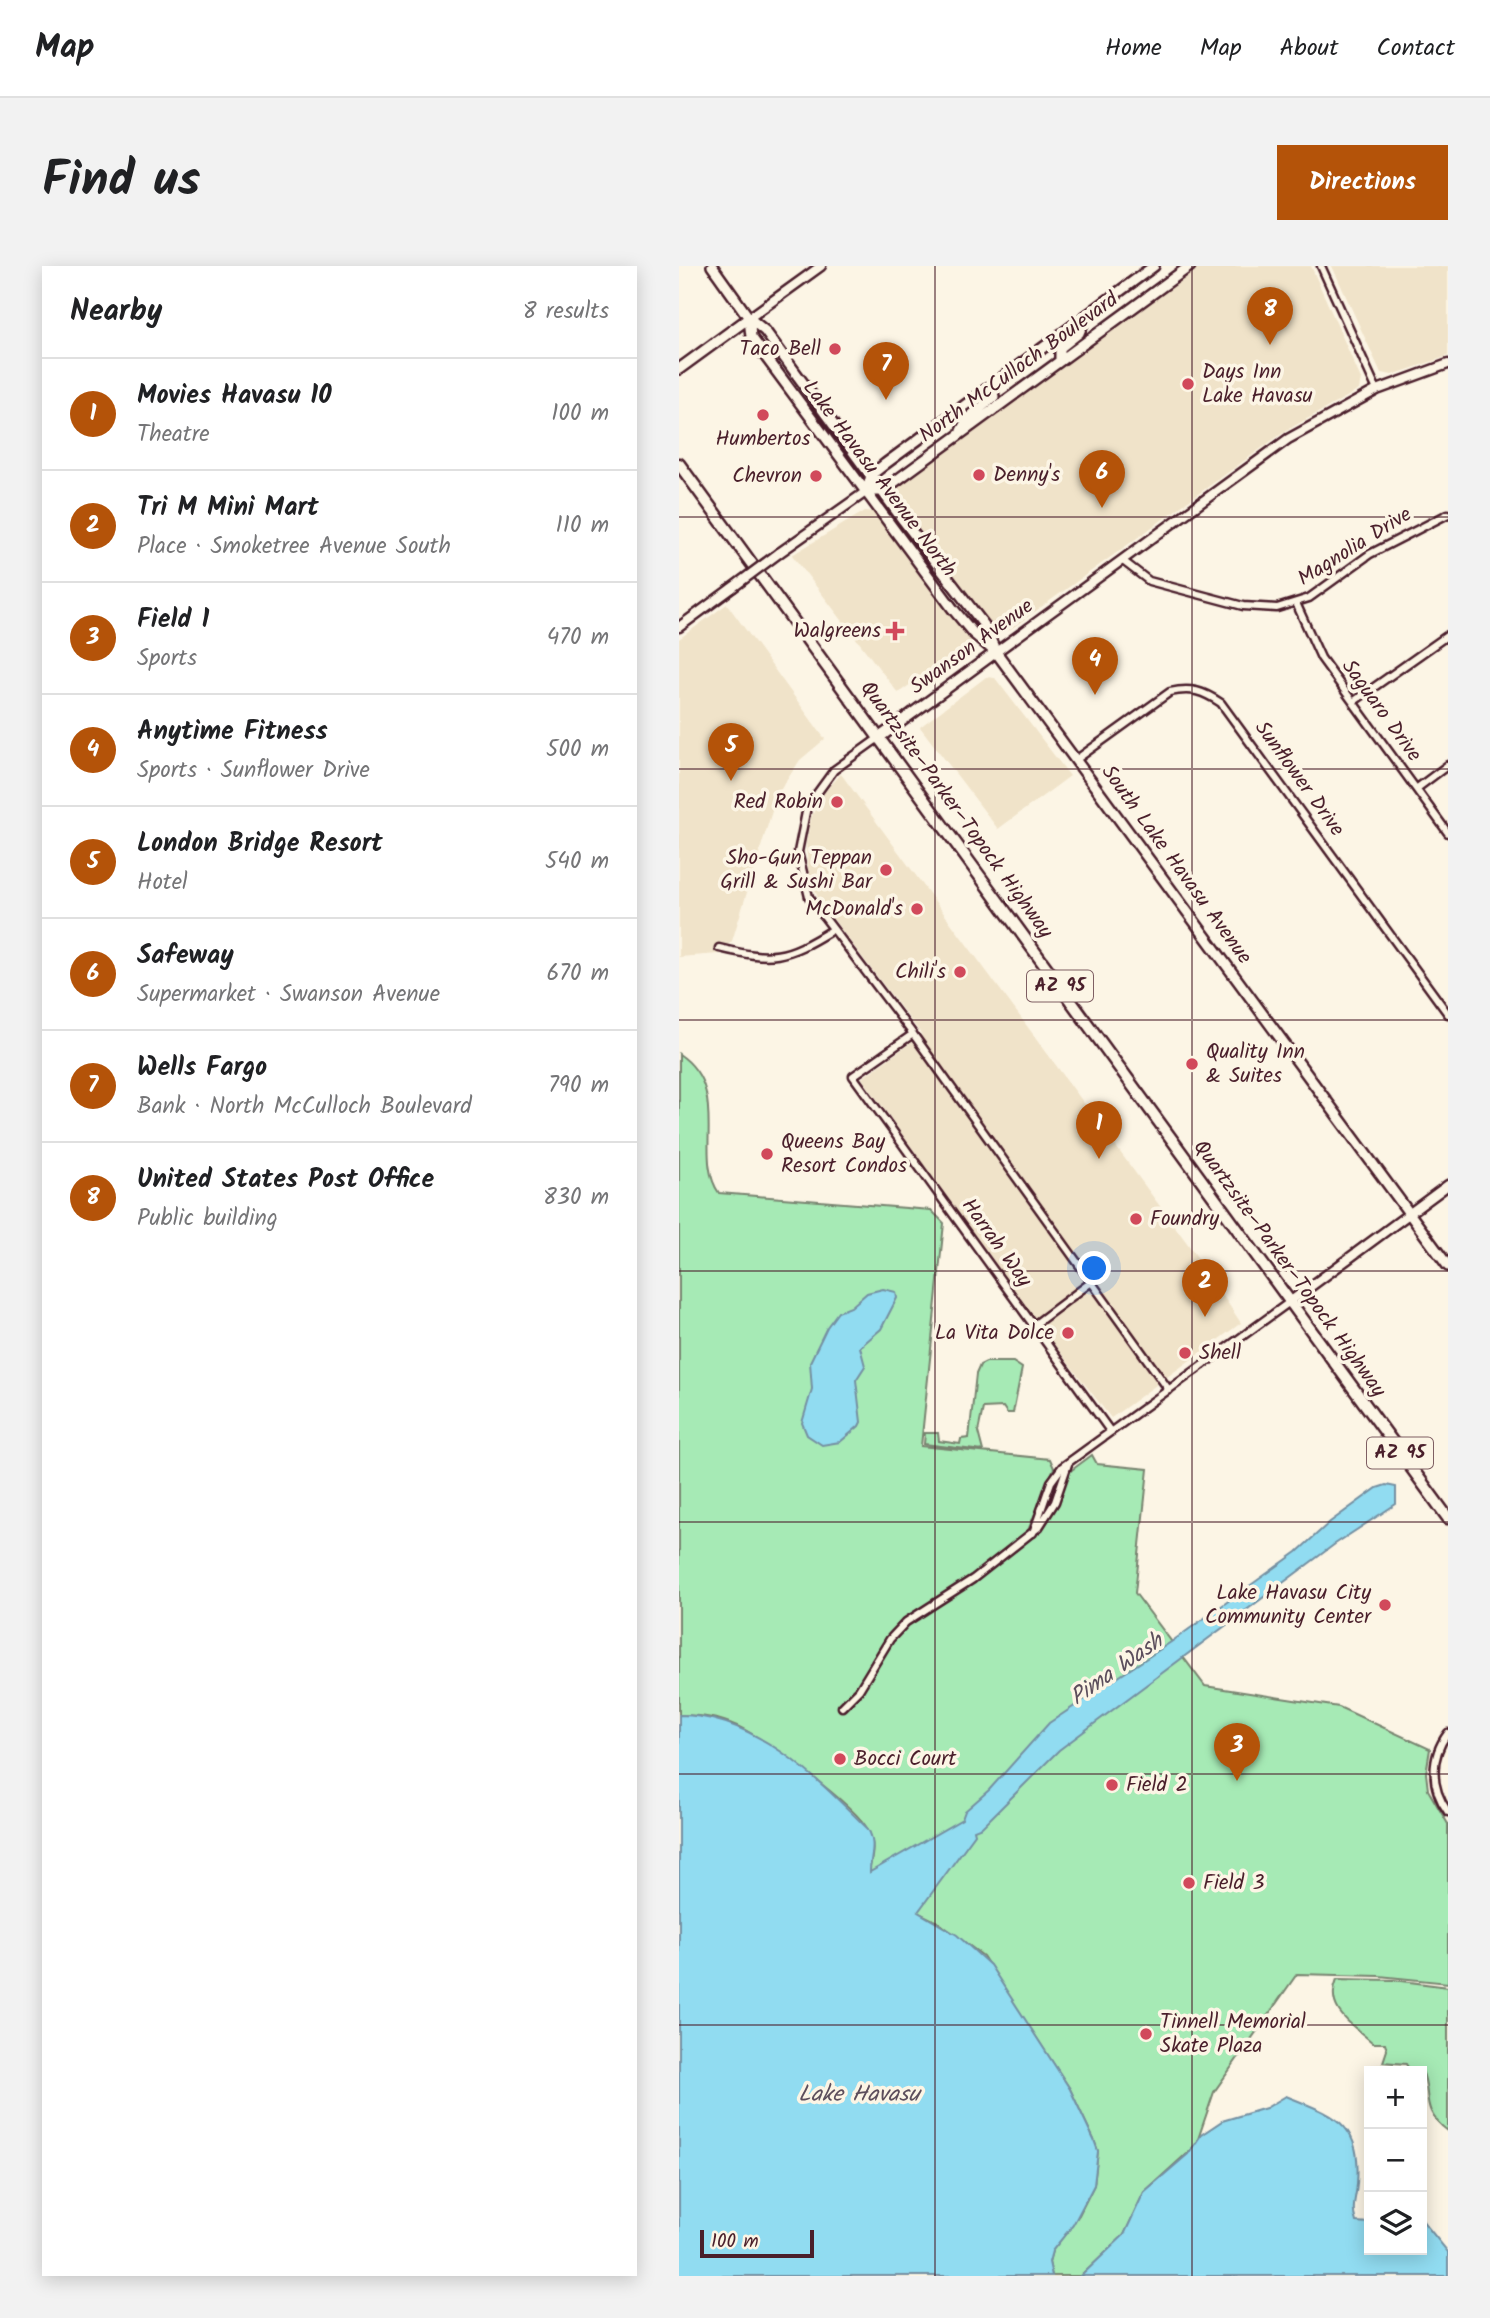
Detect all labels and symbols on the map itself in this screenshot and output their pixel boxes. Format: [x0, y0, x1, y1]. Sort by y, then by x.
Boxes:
street label: North McCulloch Boulevard [912, 284, 1126, 452]
pin: 8 [1247, 287, 1293, 345]
place label: Taco Bell [740, 333, 821, 366]
marker: Taco Bell [827, 341, 843, 357]
pin: 7 [863, 342, 909, 400]
place label: Days Inn Lake Havasu [1202, 356, 1313, 413]
street label: Lake Havasu Avenue North [794, 373, 964, 585]
marker: Days Inn Lake Havasu [1180, 376, 1196, 392]
marker: Humbertos [755, 407, 771, 423]
place label: Humbertos [716, 423, 810, 456]
pin: 6 [1079, 450, 1125, 508]
place label: Denny's [993, 459, 1060, 492]
place label: Chevron [732, 460, 802, 493]
marker: Denny's [971, 467, 987, 483]
marker: Chevron [808, 468, 824, 484]
street label: Magnolia Drive [1291, 498, 1419, 595]
street label: Swanson Avenue [903, 590, 1041, 703]
place label: Walgreens [794, 615, 881, 648]
marker: Walgreens [887, 623, 903, 639]
pin: 4 [1072, 637, 1118, 695]
street label: Saguaro Drive [1332, 653, 1430, 770]
street label: Quartzsite–Parker–Topock Highway [851, 674, 1061, 946]
street label: Sunflower Drive [1246, 714, 1353, 844]
pin: 5 [708, 723, 754, 781]
street label: South Lake Havasu Avenue [1092, 758, 1260, 972]
place label: Red Robin [733, 786, 823, 819]
marker: Red Robin [829, 794, 845, 810]
place label: Sho-Gun Teppan Grill & Sushi Bar [720, 842, 873, 899]
marker: Sho-Gun Teppan Grill & Sushi Bar [878, 862, 894, 878]
place label: McDonald's [805, 893, 903, 926]
marker: McDonald's [909, 901, 925, 917]
place label: Chili's [895, 956, 946, 989]
marker: Chili's [952, 964, 968, 980]
road number: AZ 95 [1027, 971, 1093, 1002]
place label: Quality Inn & Suites [1206, 1036, 1305, 1093]
marker: Quality Inn & Suites [1184, 1056, 1200, 1072]
pin: 1 [1076, 1101, 1122, 1159]
place label: Queens Bay Resort Condos [781, 1126, 907, 1183]
street label: Quartzsite–Parker–Topock Highway [1184, 1133, 1394, 1405]
marker: Queens Bay Resort Condos [759, 1146, 775, 1162]
street label: Harrah Way [952, 1191, 1040, 1295]
place label: Foundry [1150, 1203, 1219, 1236]
marker: Foundry [1128, 1211, 1144, 1227]
your location [1077, 1251, 1111, 1285]
pin: 2 [1182, 1259, 1228, 1317]
place label: La Vita Dolce [935, 1317, 1055, 1350]
marker: La Vita Dolce [1060, 1325, 1076, 1341]
place label: Shell [1199, 1337, 1241, 1370]
marker: Shell [1177, 1345, 1193, 1361]
road number: AZ 95 [1367, 1438, 1433, 1469]
place label: Lake Havasu City Community Center [1205, 1577, 1372, 1634]
marker: Lake Havasu City Community Center [1377, 1597, 1393, 1613]
water label: Pima Wash [1063, 1624, 1173, 1715]
pin: 3 [1214, 1723, 1260, 1781]
place label: Bocci Court [854, 1743, 957, 1776]
marker: Bocci Court [832, 1751, 848, 1767]
place label: Field 2 [1126, 1769, 1188, 1802]
marker: Field 2 [1104, 1777, 1120, 1793]
place label: Field 3 [1203, 1867, 1264, 1900]
marker: Field 3 [1181, 1875, 1197, 1891]
place label: Tinnell Memorial Skate Plaza [1160, 2006, 1306, 2063]
marker: Tinnell Memorial Skate Plaza [1138, 2026, 1154, 2042]
water label: Lake Havasu [798, 2077, 923, 2113]
scale bar [700, 2227, 814, 2259]

